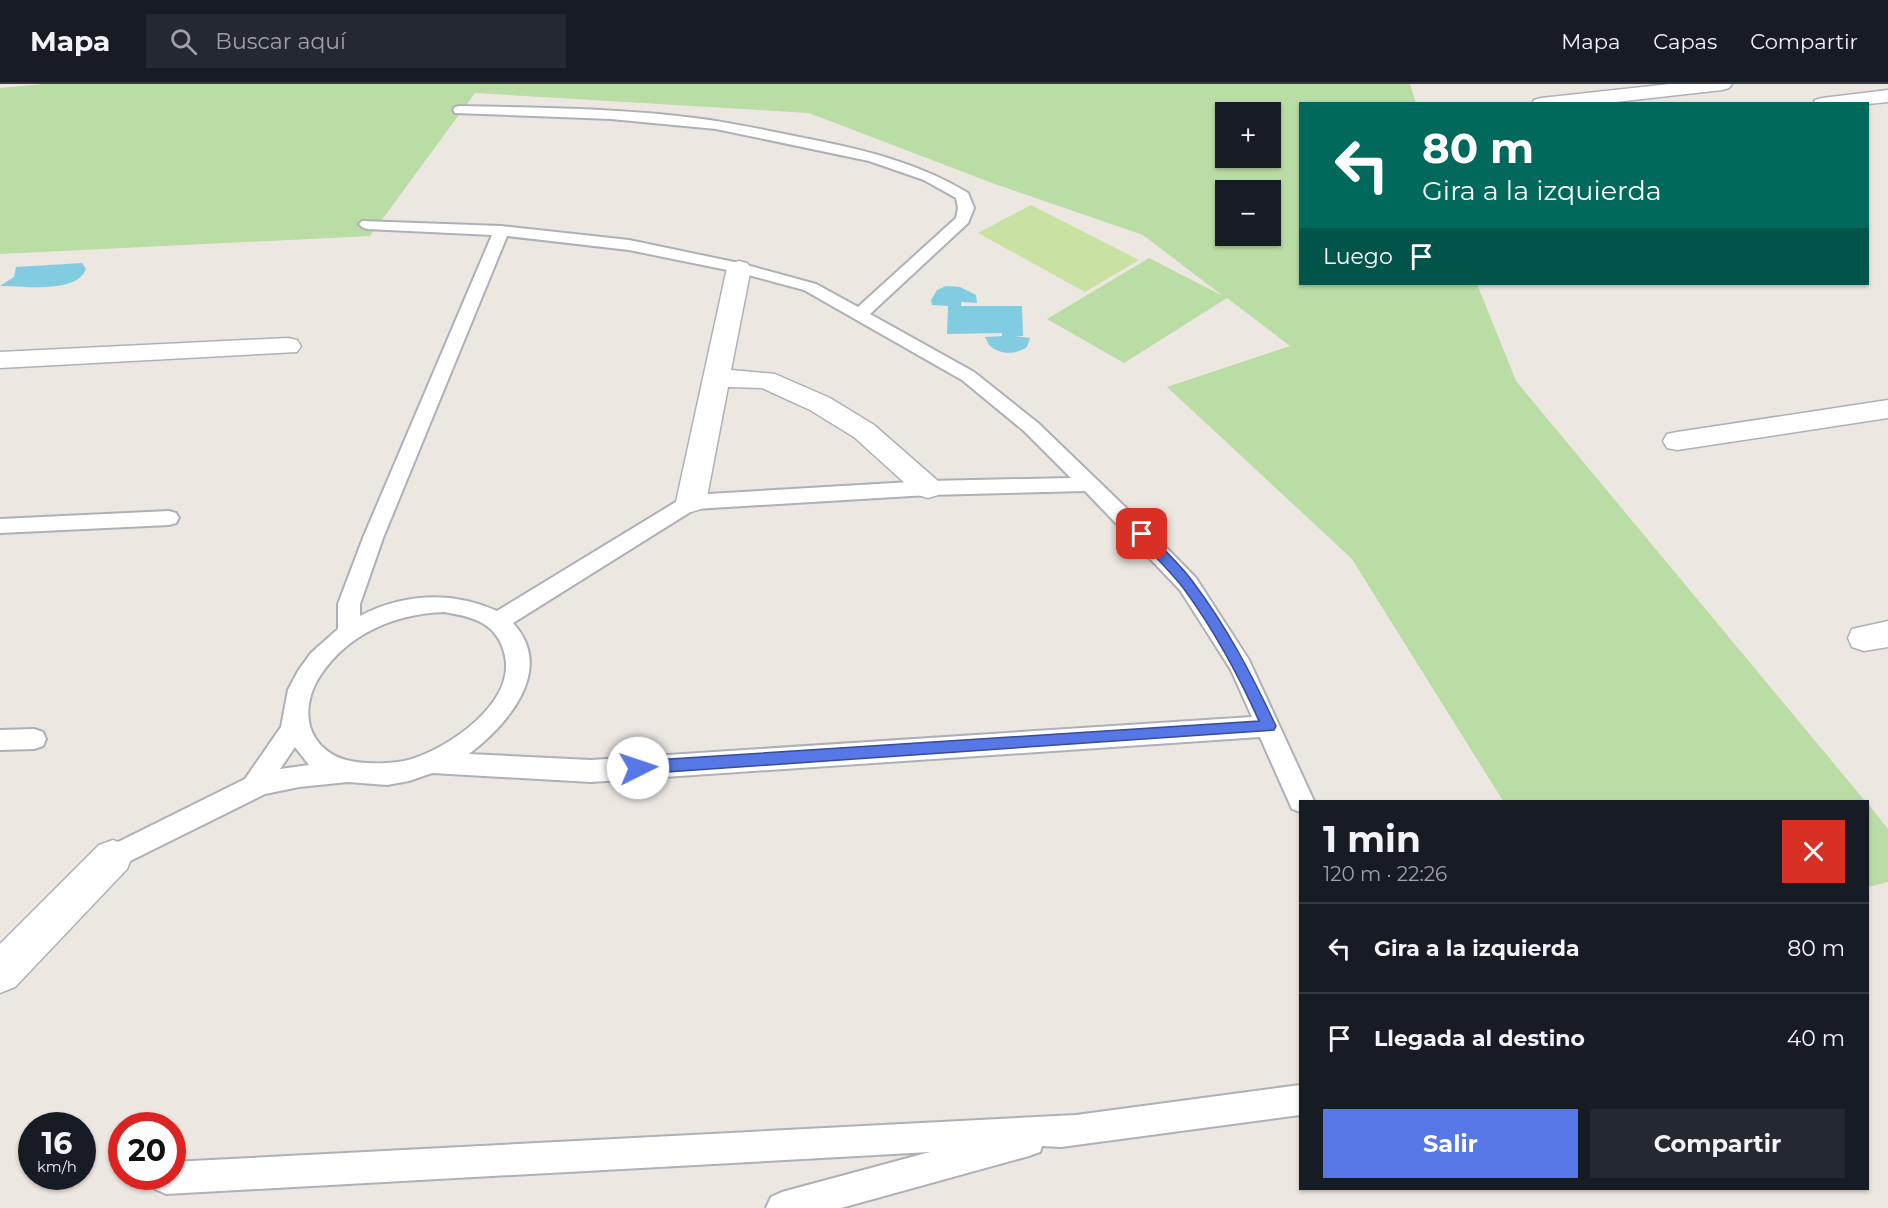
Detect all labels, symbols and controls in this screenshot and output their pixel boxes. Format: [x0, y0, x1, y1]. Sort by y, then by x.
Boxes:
search box [146, 14, 566, 68]
text: Mapa [30, 24, 110, 58]
icon: search [167, 25, 200, 58]
text: Buscar aquí [215, 28, 346, 55]
text: Mapa [1561, 29, 1620, 54]
text: Capas [1653, 29, 1717, 54]
text: Compartir [1750, 29, 1858, 54]
map controls [1215, 102, 1281, 246]
button: + [1215, 102, 1281, 168]
text: 80 m [1422, 122, 1534, 174]
icon: left [1323, 126, 1401, 204]
text: Gira a la izquierda [1422, 174, 1662, 207]
button: − [1215, 180, 1281, 246]
icon: arrive [1405, 240, 1438, 273]
text: Luego [1323, 243, 1393, 270]
pin [1116, 508, 1167, 559]
icon: arrive [1125, 517, 1158, 550]
position arrow [606, 736, 670, 800]
text: 1 min [1323, 817, 1421, 861]
button: close [1782, 820, 1845, 883]
text: 120 m · 22:26 [1323, 862, 1447, 886]
icon: left [1323, 932, 1356, 965]
text: Gira a la izquierda [1374, 935, 1580, 962]
text: 80 m [1787, 935, 1845, 962]
icon: arrive [1323, 1022, 1356, 1055]
text: Llegada al destino [1374, 1025, 1585, 1052]
text: 40 m [1787, 1025, 1845, 1052]
button: Salir [1323, 1109, 1578, 1178]
button: Compartir [1590, 1109, 1845, 1178]
speed limit sign: 20 [108, 1112, 186, 1190]
text: 16 [42, 1125, 72, 1162]
text: km/h [37, 1157, 77, 1176]

